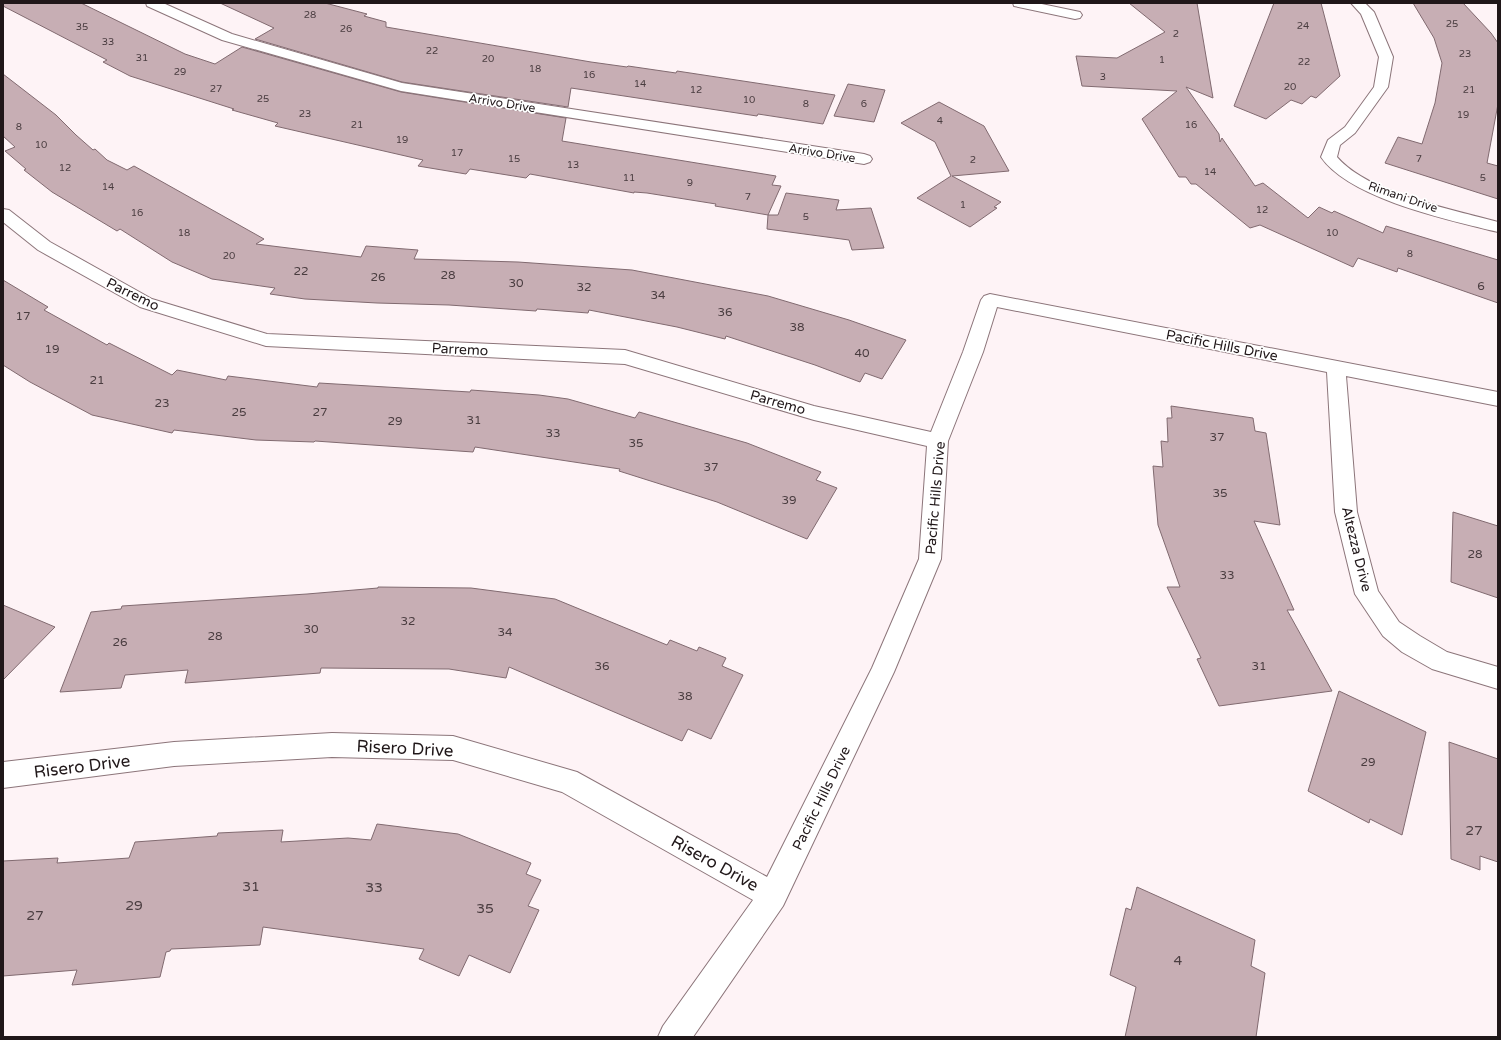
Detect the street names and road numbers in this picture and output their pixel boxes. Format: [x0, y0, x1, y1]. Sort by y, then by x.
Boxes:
street label: Arrivo Drive [468, 91, 537, 115]
street label: Arrivo Drive [788, 141, 857, 165]
street label: Rimani Drive [1367, 179, 1440, 215]
street label: Parremo [104, 274, 162, 315]
street label: Pacific Hills Drive [1165, 326, 1279, 365]
street label: Parremo [431, 340, 489, 359]
street label: Parremo [748, 386, 807, 418]
street label: Pacific Hills Drive [922, 441, 949, 555]
street label: Altezza Drive [1338, 505, 1375, 593]
street label: Risero Drive [356, 735, 454, 762]
street label: Pacific Hills Drive [789, 743, 854, 853]
street label: Risero Drive [33, 750, 131, 783]
street label: Risero Drive [667, 831, 762, 896]

